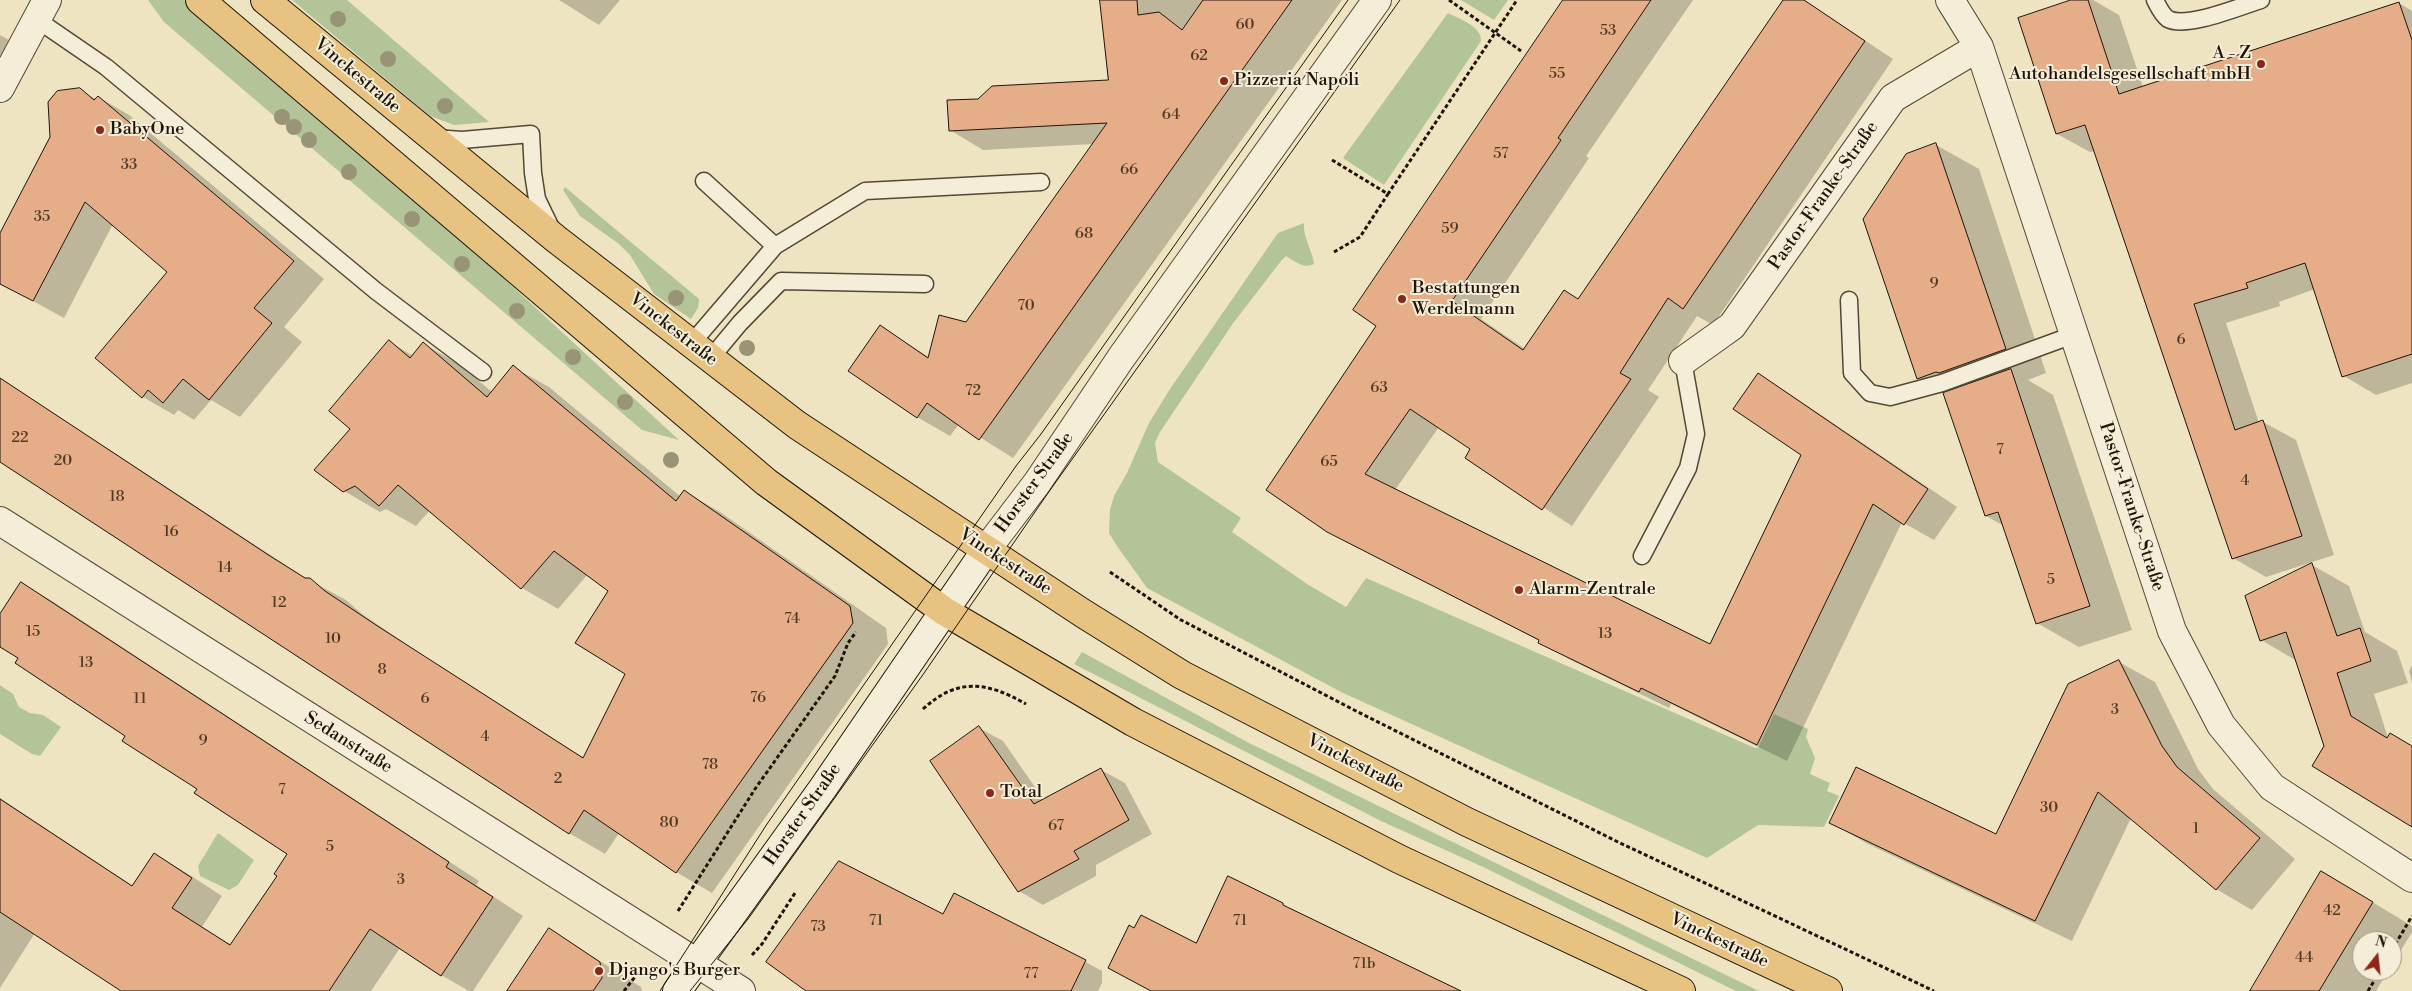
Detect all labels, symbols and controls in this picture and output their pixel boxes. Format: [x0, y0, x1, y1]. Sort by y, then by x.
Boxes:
house number: 60 [1235, 16, 1255, 34]
house number: 53 [1600, 22, 1616, 40]
street label: Vinckestraße [309, 34, 405, 118]
place label: A - Z Autohandelsgesellschaft mbH [2009, 43, 2251, 86]
house number: 62 [1190, 47, 1208, 65]
marker: A - Z Autohandelsgesellschaft mbH [2255, 58, 2267, 70]
house number: 55 [1549, 65, 1565, 83]
place label: Pizzeria Napoli [1234, 70, 1360, 92]
marker: Pizzeria Napoli [1218, 75, 1230, 87]
house number: 64 [1162, 106, 1180, 124]
street label: Pastor-Franke-Straße [1765, 118, 1883, 274]
place label: BabyOne [110, 119, 184, 141]
marker: BabyOne [94, 124, 106, 136]
house number: 57 [1493, 145, 1509, 163]
house number: 33 [121, 156, 137, 174]
house number: 66 [1120, 161, 1138, 179]
house number: 35 [34, 208, 50, 226]
house number: 59 [1441, 220, 1459, 238]
house number: 68 [1075, 225, 1093, 243]
house number: 9 [1929, 275, 1939, 293]
place label: Bestattungen Werdelmann [1412, 278, 1520, 320]
street label: Vinckestraße [624, 289, 722, 371]
marker: Bestattungen Werdelmann [1396, 293, 1408, 305]
house number: 70 [1017, 297, 1035, 315]
house number: 6 [2176, 331, 2186, 349]
house number: 63 [1370, 379, 1388, 397]
house number: 72 [965, 382, 981, 400]
street label: Pastor-Franke-Straße [2093, 420, 2169, 594]
street label: Horster Straße [991, 428, 1079, 538]
house number: 22 [11, 429, 29, 447]
house number: 7 [1996, 441, 2004, 459]
house number: 20 [54, 452, 72, 470]
house number: 65 [1320, 453, 1338, 471]
house number: 4 [2241, 472, 2249, 490]
house number: 18 [109, 488, 125, 506]
house number: 16 [163, 523, 179, 541]
street label: Vinckestraße [955, 524, 1055, 600]
house number: 14 [218, 559, 232, 577]
house number: 5 [2047, 571, 2055, 589]
place label: Alarm-Zentrale [1529, 579, 1656, 601]
marker: Alarm-Zentrale [1513, 584, 1525, 596]
house number: 12 [271, 594, 287, 612]
house number: 74 [784, 610, 800, 628]
house number: 15 [26, 623, 40, 641]
house number: 13 [1598, 625, 1612, 643]
house number: 10 [325, 630, 341, 648]
house number: 13 [79, 654, 93, 672]
house number: 8 [377, 661, 387, 679]
house number: 76 [750, 689, 766, 707]
house number: 11 [133, 690, 147, 708]
house number: 6 [420, 690, 430, 708]
house number: 3 [2111, 701, 2119, 719]
street label: Sedanstraße [300, 707, 396, 779]
house number: 4 [481, 728, 489, 746]
street label: Vinckestraße [1303, 730, 1407, 798]
house number: 9 [198, 732, 208, 750]
house number: 78 [702, 756, 718, 774]
street label: Horster Straße [760, 760, 846, 870]
house number: 2 [554, 770, 562, 788]
house number: 7 [278, 781, 286, 799]
place label: Total [1000, 782, 1042, 804]
marker: Total [984, 787, 996, 799]
house number: 30 [2040, 799, 2058, 817]
house number: 80 [659, 814, 679, 832]
house number: 67 [1048, 817, 1064, 835]
house number: 1 [2193, 820, 2199, 838]
house number: 5 [326, 838, 334, 856]
house number: 3 [397, 871, 405, 889]
house number: 42 [2323, 902, 2341, 920]
street label: Vinckestraße [1666, 909, 1772, 973]
house number: 71 [869, 912, 883, 930]
house number: 71 [1233, 912, 1247, 930]
house number: 73 [810, 918, 826, 936]
north arrow [2352, 931, 2402, 981]
text: N [2373, 932, 2389, 953]
house number: 44 [2295, 949, 2313, 967]
house number: 71b [1352, 955, 1376, 973]
place label: Django's Burger [609, 960, 740, 982]
marker: Django's Burger [593, 965, 605, 977]
house number: 77 [1023, 965, 1039, 983]

